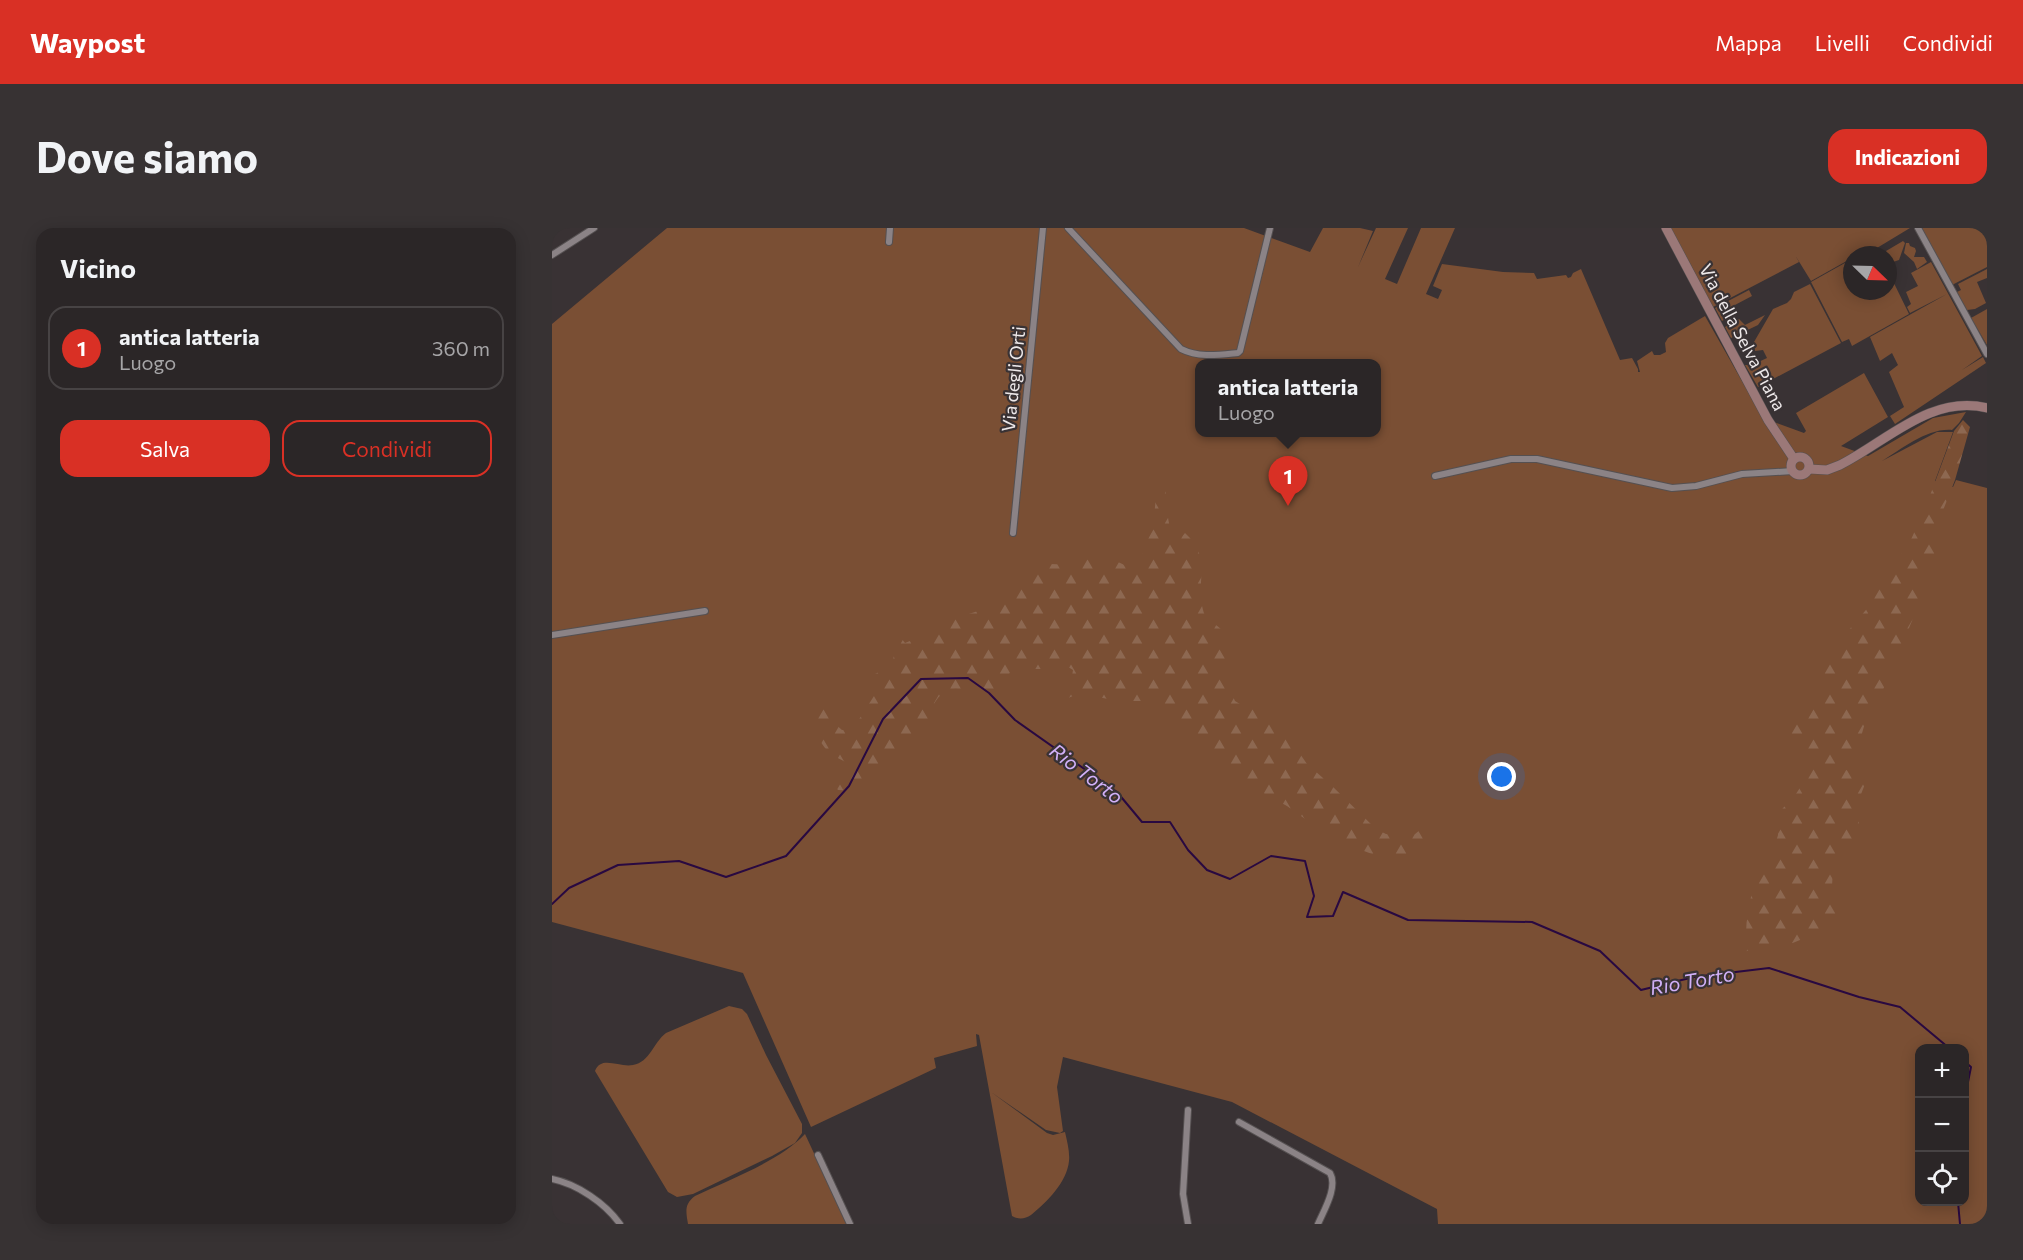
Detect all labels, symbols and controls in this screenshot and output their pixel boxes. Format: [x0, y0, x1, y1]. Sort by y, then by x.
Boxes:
text: Waypost [30, 25, 145, 59]
text: Mappa [1715, 30, 1782, 55]
text: Livelli [1815, 30, 1870, 55]
text: Condividi [1903, 30, 1993, 55]
button: Indicazioni [1828, 129, 1987, 184]
text: Dove siamo [36, 130, 258, 182]
north arrow [1843, 246, 1897, 300]
text: Vicino [60, 252, 136, 283]
street label: Via della Selva Piana [1695, 260, 1791, 414]
text: antica latteria [119, 323, 260, 350]
street label: Via degli Orti [997, 325, 1029, 433]
text: 1 [77, 336, 86, 360]
text: 360 m [432, 336, 490, 360]
text: Luogo [119, 350, 176, 374]
popup [1195, 359, 1381, 437]
text: antica latteria [1218, 373, 1358, 400]
text: Luogo [1218, 400, 1275, 424]
button: Salva [60, 420, 270, 477]
button: Condividi [282, 420, 492, 477]
pin: 1 [1268, 456, 1308, 506]
water label: Rio Torto [1046, 738, 1128, 808]
your location [1487, 762, 1516, 791]
water label: Rio Torto [1648, 961, 1736, 999]
map controls [1915, 1044, 1969, 1206]
button: + [1915, 1044, 1969, 1098]
button: − [1915, 1098, 1969, 1152]
button: locate [1915, 1152, 1969, 1206]

